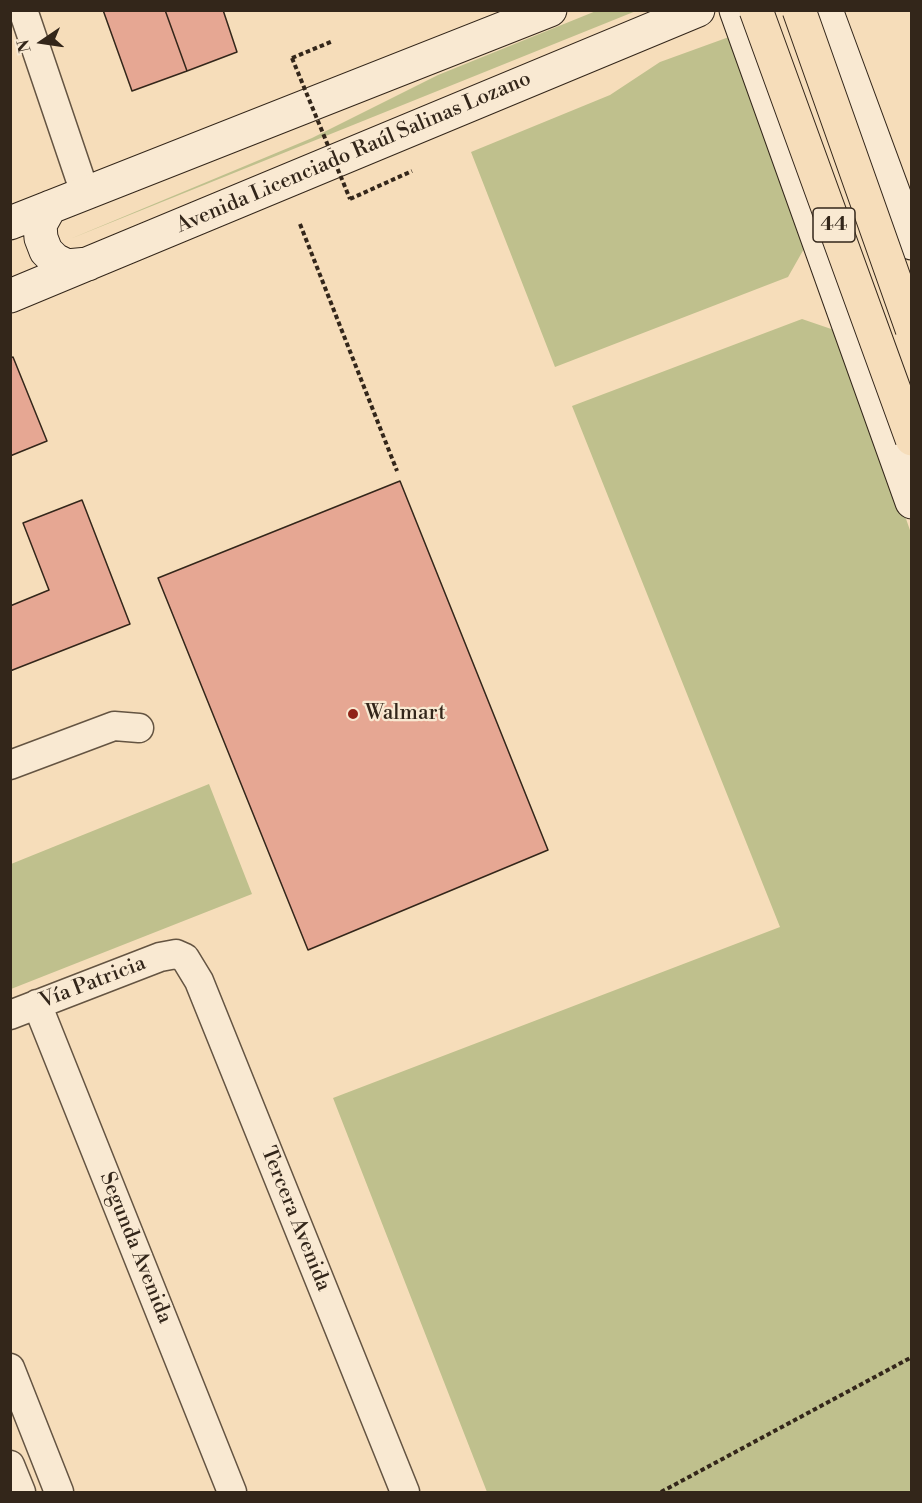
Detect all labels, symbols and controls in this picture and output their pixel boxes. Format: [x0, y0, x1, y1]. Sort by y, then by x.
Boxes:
north arrow [12, 12, 72, 72]
text: N [13, 38, 36, 54]
street label: Avenida Licenciado Raúl Salinas Lozano [173, 67, 535, 239]
road number: 44 [813, 208, 855, 242]
place label: Walmart [365, 701, 446, 727]
marker: Walmart [346, 707, 360, 721]
street label: Vía Patricia [36, 951, 150, 1015]
street label: Tercera Avenida [255, 1143, 335, 1295]
street label: Segunda Avenida [93, 1169, 177, 1327]

